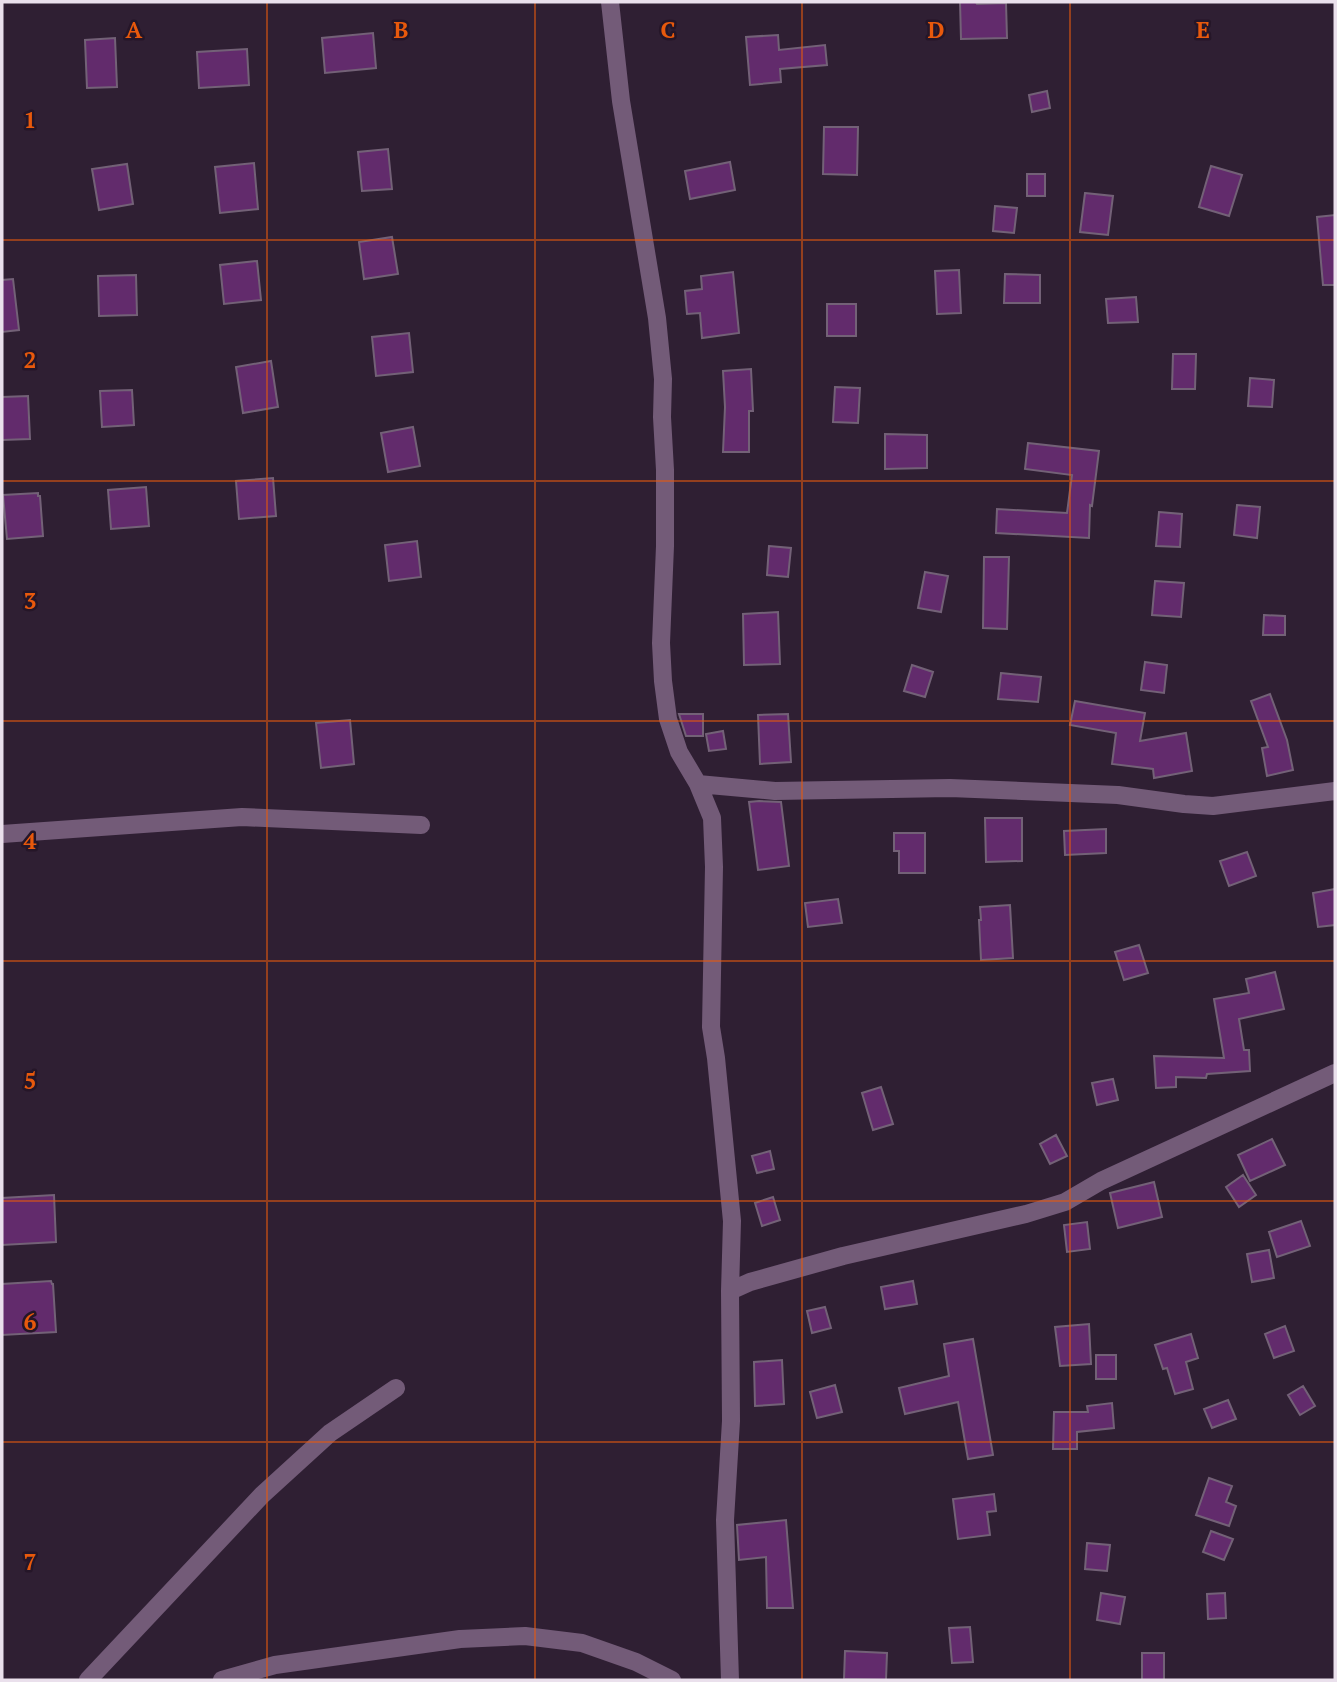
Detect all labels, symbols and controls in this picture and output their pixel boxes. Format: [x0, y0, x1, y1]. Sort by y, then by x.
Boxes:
text: A [126, 14, 143, 45]
text: B [394, 14, 409, 45]
text: C [661, 14, 676, 45]
text: D [928, 14, 945, 45]
text: E [1196, 14, 1210, 45]
text: 1 [24, 104, 37, 135]
text: 2 [24, 344, 37, 375]
text: 3 [24, 585, 37, 616]
text: 4 [24, 825, 37, 856]
text: 5 [24, 1065, 37, 1096]
text: 6 [24, 1306, 37, 1337]
text: 7 [24, 1546, 37, 1577]

